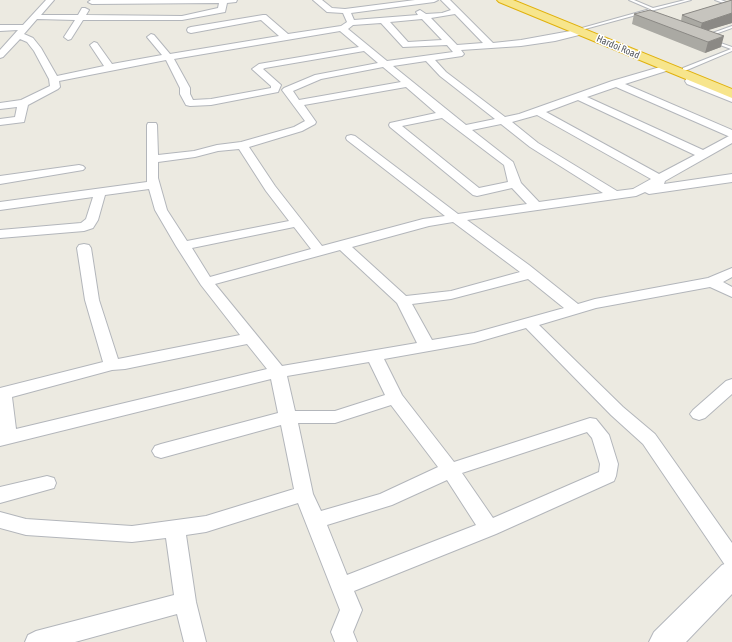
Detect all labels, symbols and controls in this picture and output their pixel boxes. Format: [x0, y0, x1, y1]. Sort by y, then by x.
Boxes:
street label: Hardoi Road [595, 33, 641, 61]

